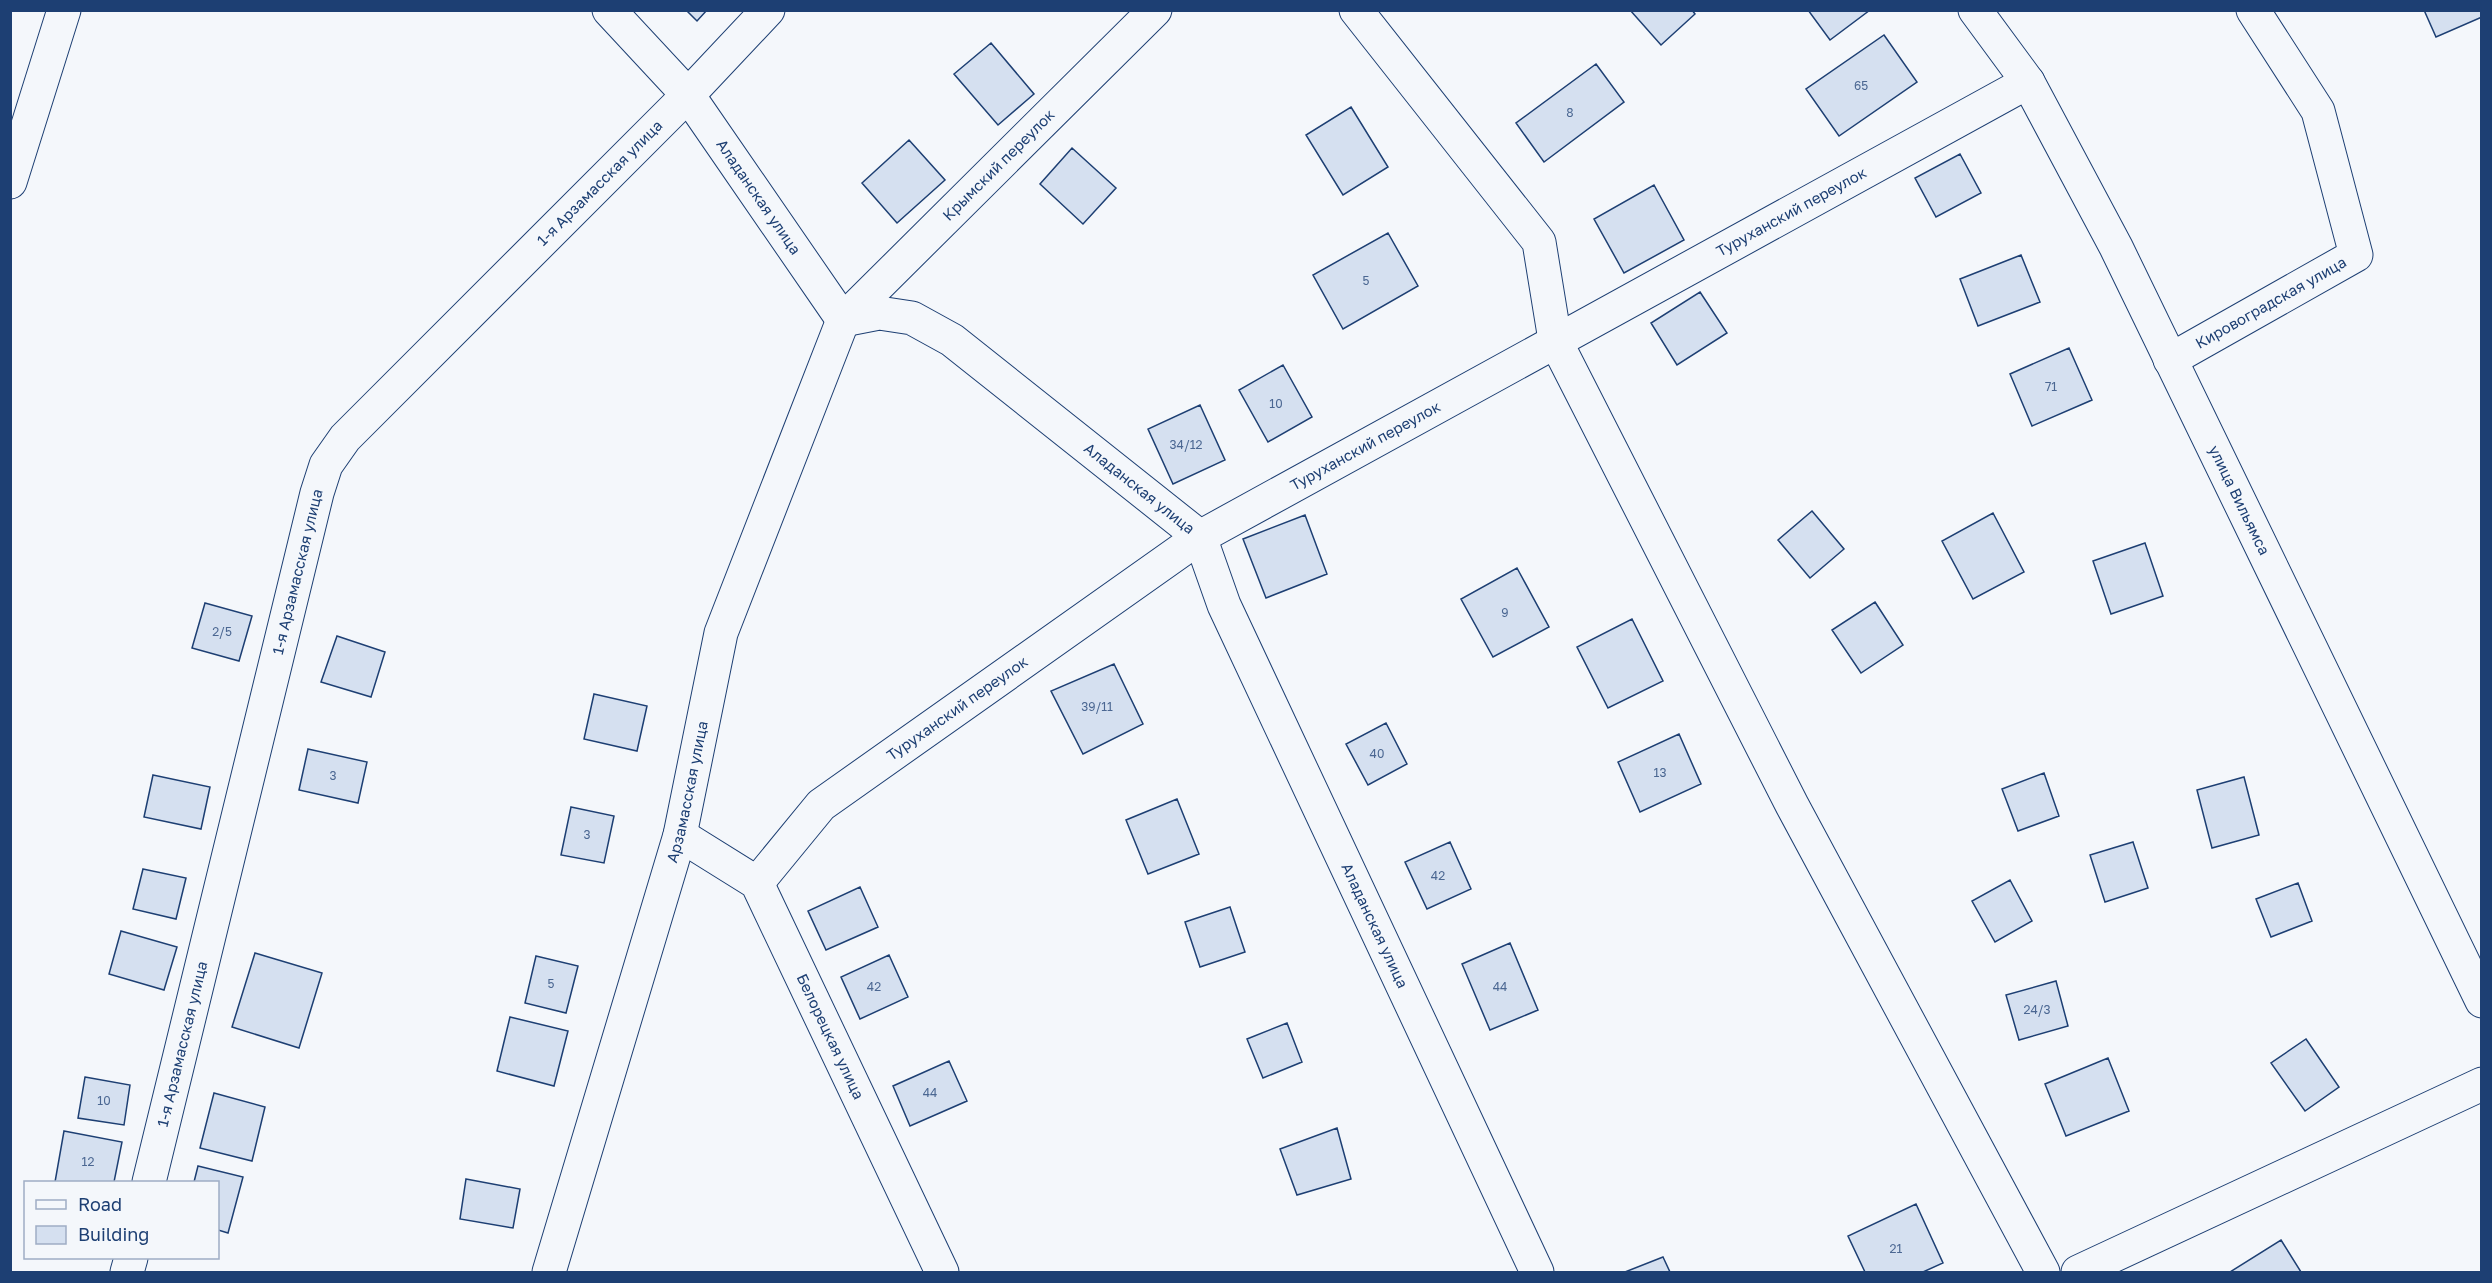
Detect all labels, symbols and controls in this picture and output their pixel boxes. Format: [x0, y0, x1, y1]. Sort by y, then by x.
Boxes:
house number: 65 [1854, 78, 1868, 93]
street label: Крымский переулок [939, 105, 1058, 224]
house number: 8 [1566, 105, 1574, 120]
street label: 1-я Арзамасская улица [533, 116, 666, 249]
street label: Аладанская улица [713, 135, 805, 258]
street label: Туруханский переулок [1713, 162, 1870, 260]
street label: Кировоградская улица [2192, 252, 2349, 352]
house number: 5 [1363, 273, 1370, 288]
house number: 71 [2045, 379, 2057, 394]
house number: 10 [1269, 396, 1283, 411]
street label: Туруханский переулок [1287, 396, 1444, 494]
house number: 34/12 [1170, 437, 1202, 452]
street label: Аладанская улица [1081, 439, 1199, 537]
street label: улица Вильямса [2206, 442, 2274, 558]
street label: 1-я Арзамасская улица [268, 487, 326, 656]
house number: 9 [1501, 605, 1509, 620]
house number: 2/5 [212, 624, 232, 639]
street label: Туруханский переулок [883, 651, 1031, 764]
house number: 39/11 [1081, 699, 1113, 714]
street label: Арзамасская улица [662, 719, 711, 865]
house number: 40 [1370, 746, 1384, 761]
house number: 13 [1654, 765, 1666, 780]
house number: 3 [329, 768, 337, 783]
house number: 3 [583, 827, 591, 842]
street label: Аладанская улица [1338, 860, 1412, 991]
house number: 42 [1431, 868, 1445, 883]
street label: 1-я Арзамасская улица [153, 959, 211, 1128]
street label: Белорецкая улица [794, 971, 869, 1102]
house number: 5 [548, 976, 555, 991]
house number: 42 [867, 979, 881, 994]
house number: 44 [1493, 979, 1507, 994]
house number: 24/3 [2023, 1002, 2051, 1017]
house number: 44 [923, 1085, 937, 1100]
house number: 10 [97, 1093, 111, 1108]
house number: 12 [82, 1154, 94, 1169]
legend [24, 1181, 219, 1259]
text: Road [78, 1193, 122, 1215]
text: Building [78, 1223, 149, 1245]
house number: 21 [1890, 1241, 1903, 1256]

